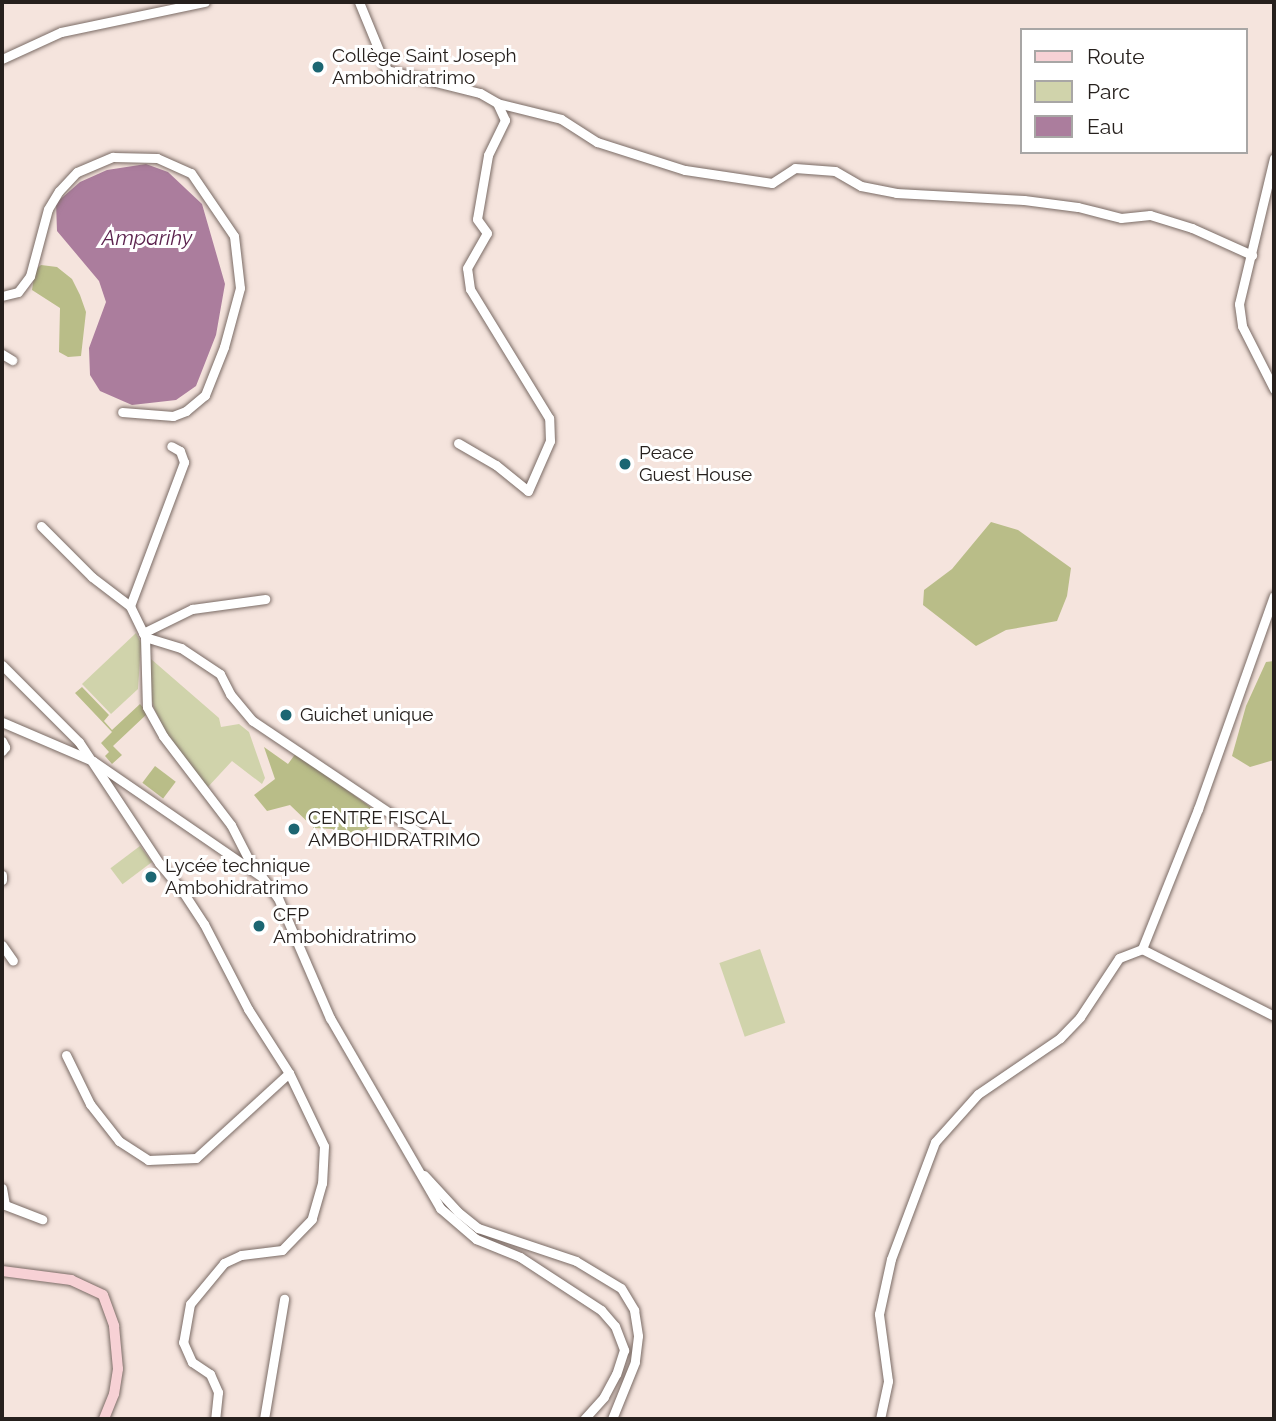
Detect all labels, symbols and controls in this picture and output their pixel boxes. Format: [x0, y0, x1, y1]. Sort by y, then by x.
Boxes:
legend [1020, 28, 1248, 154]
text: Route [1087, 44, 1145, 69]
place label: Collège Saint Joseph Ambohidratrimo [332, 45, 517, 89]
marker: Collège Saint Joseph Ambohidratrimo [310, 59, 326, 75]
text: Parc [1087, 79, 1130, 104]
text: Eau [1087, 114, 1124, 139]
water label: Amparihy [102, 225, 192, 251]
place label: Peace Guest House [639, 442, 752, 486]
marker: Peace Guest House [617, 456, 633, 472]
place label: Guichet unique [300, 704, 433, 726]
marker: Guichet unique [278, 707, 294, 723]
place label: CENTRE FISCAL AMBOHIDRATRIMO [308, 807, 480, 851]
marker: CENTRE FISCAL AMBOHIDRATRIMO [286, 821, 302, 837]
place label: Lycée technique Ambohidratrimo [165, 855, 310, 899]
marker: Lycée technique Ambohidratrimo [143, 869, 159, 885]
place label: CFP Ambohidratrimo [273, 904, 416, 948]
marker: CFP Ambohidratrimo [251, 918, 267, 934]

